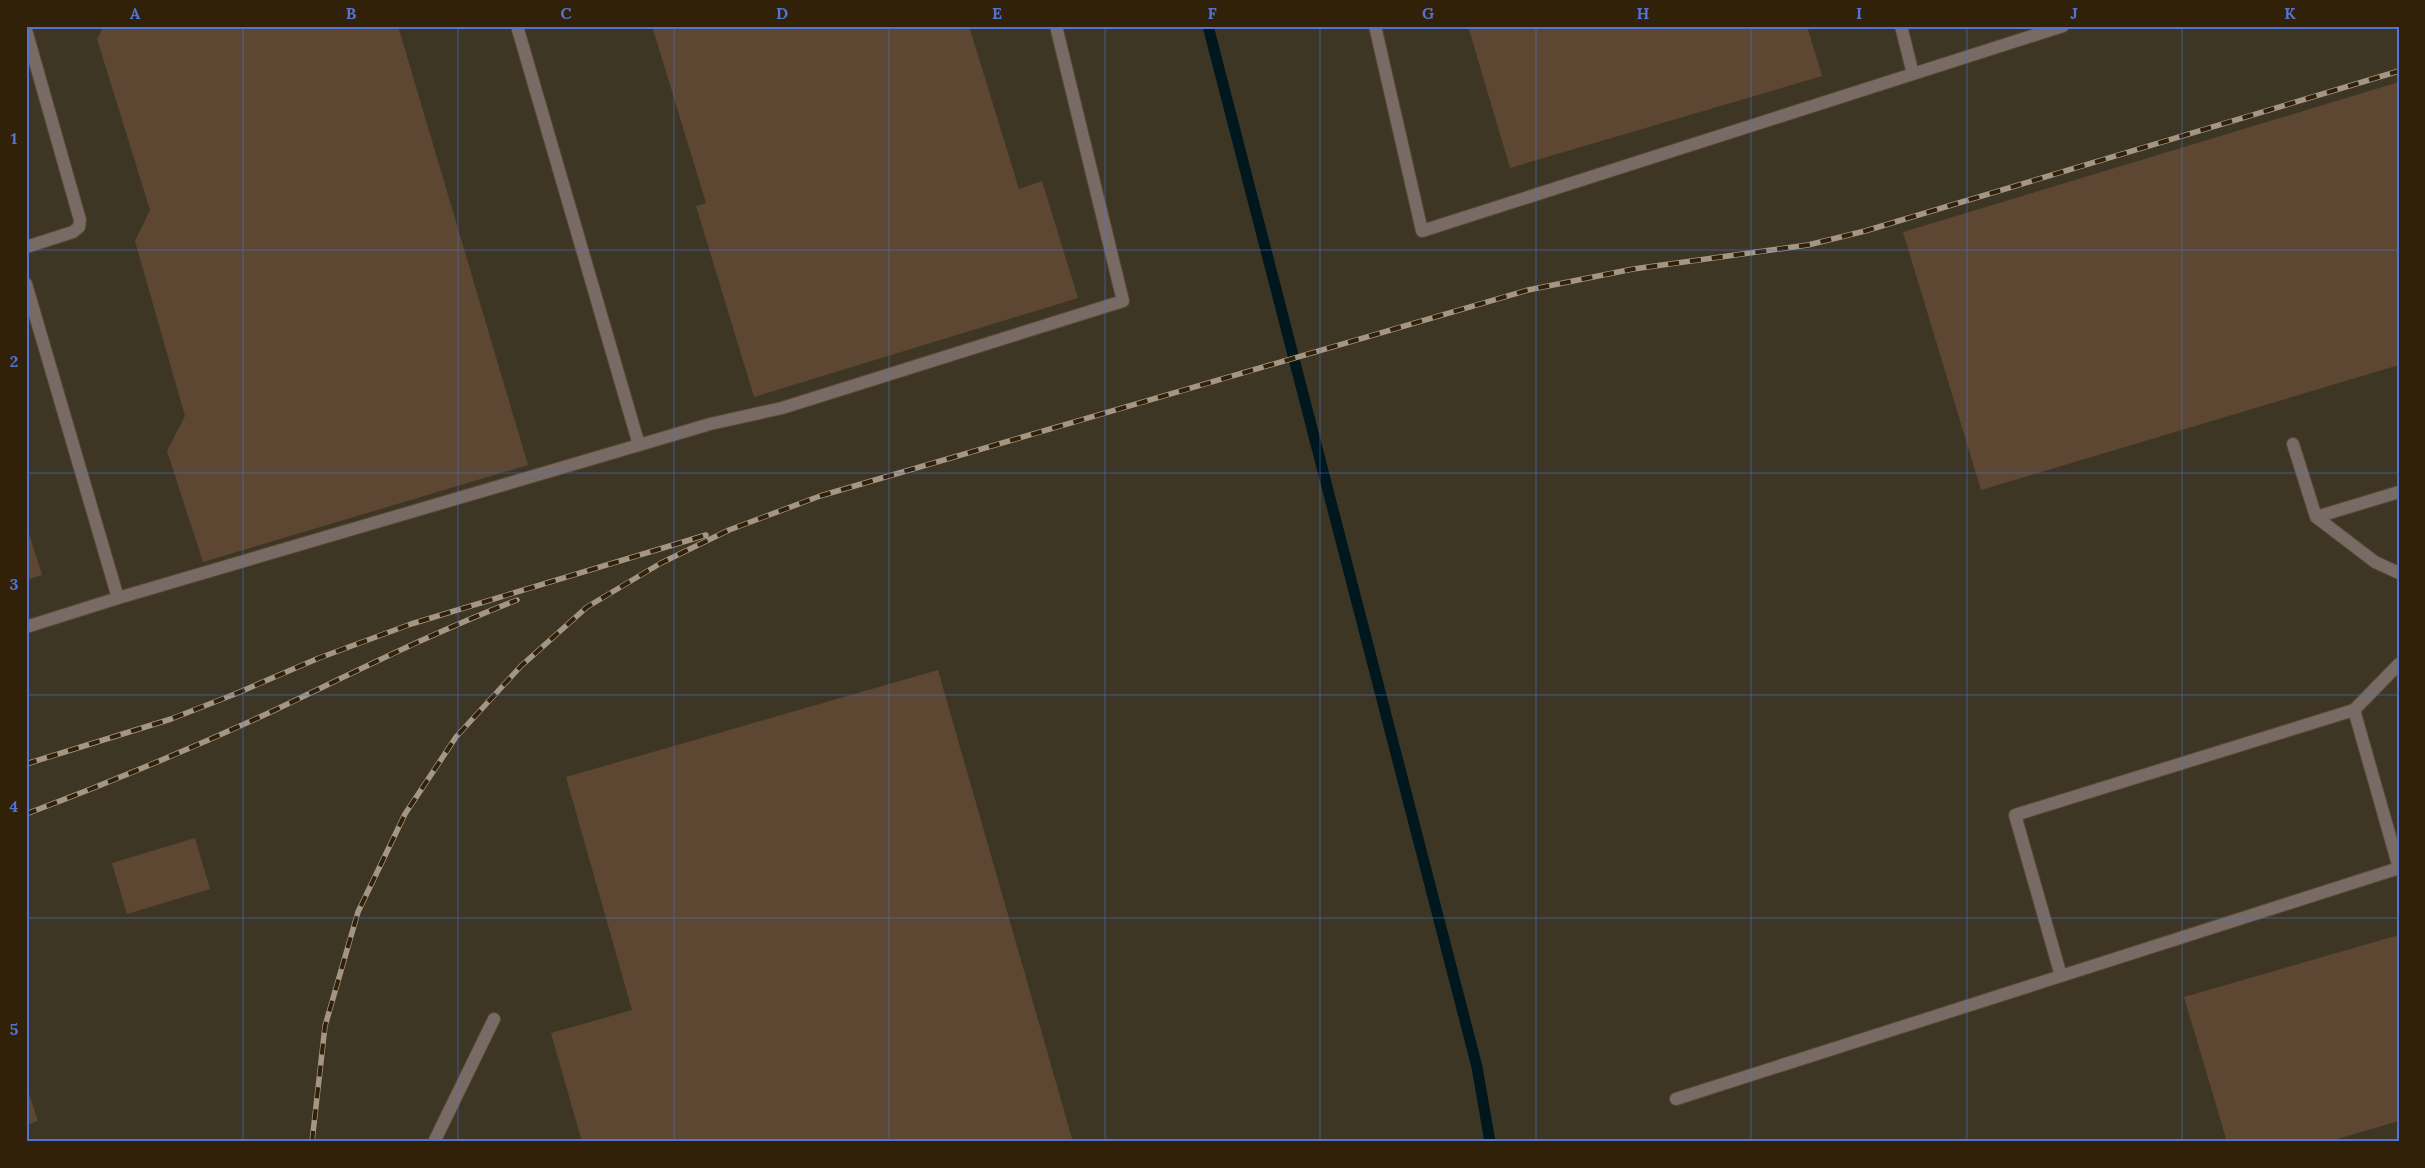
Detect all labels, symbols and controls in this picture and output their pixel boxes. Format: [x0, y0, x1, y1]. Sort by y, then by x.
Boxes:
text: A [130, 3, 141, 23]
text: B [346, 3, 357, 23]
text: C [560, 3, 572, 23]
text: D [776, 3, 788, 23]
text: E [992, 3, 1002, 23]
text: F [1207, 3, 1217, 23]
text: G [1422, 3, 1434, 23]
text: H [1637, 3, 1650, 23]
text: I [1856, 3, 1862, 23]
text: J [2070, 3, 2078, 23]
text: K [2284, 3, 2296, 23]
text: 1 [11, 128, 17, 148]
text: 2 [10, 351, 18, 371]
text: 3 [10, 574, 19, 594]
text: 4 [10, 796, 19, 816]
text: 5 [10, 1019, 19, 1039]

